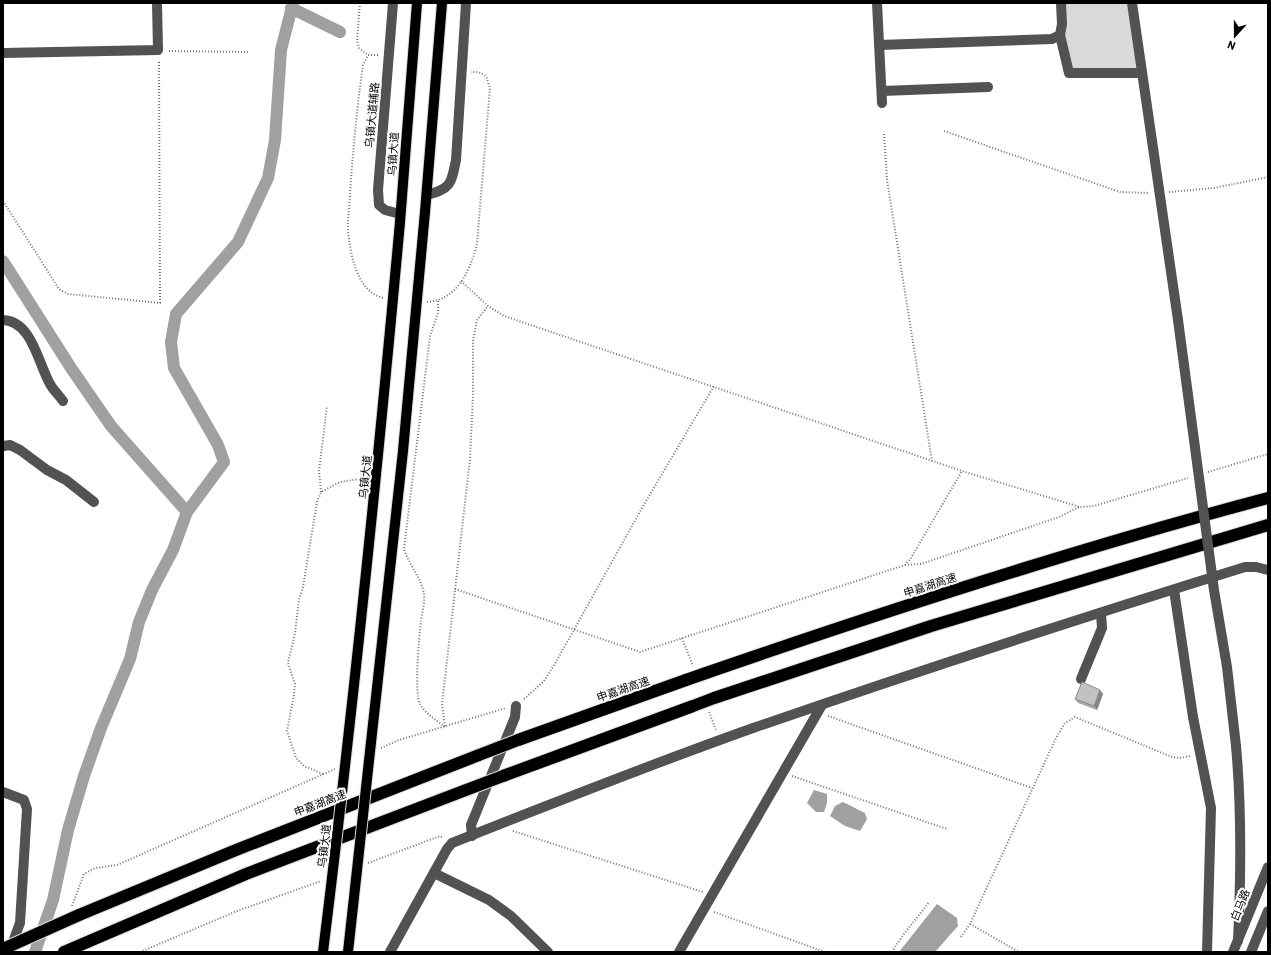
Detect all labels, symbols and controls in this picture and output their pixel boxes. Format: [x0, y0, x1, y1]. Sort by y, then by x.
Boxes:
north arrow [1215, 16, 1255, 56]
text: N [1225, 38, 1237, 53]
street label: 乌镇大道辅路 [362, 82, 381, 148]
street label: 乌镇大道 [384, 132, 401, 176]
street label: 乌镇大道 [356, 454, 373, 500]
street label: 申嘉湖高速 [902, 570, 958, 599]
street label: 申嘉湖高速 [595, 673, 651, 704]
street label: 申嘉湖高速 [292, 787, 348, 818]
street label: 乌镇大道 [314, 823, 333, 869]
street label: 白马路 [1227, 887, 1252, 923]

